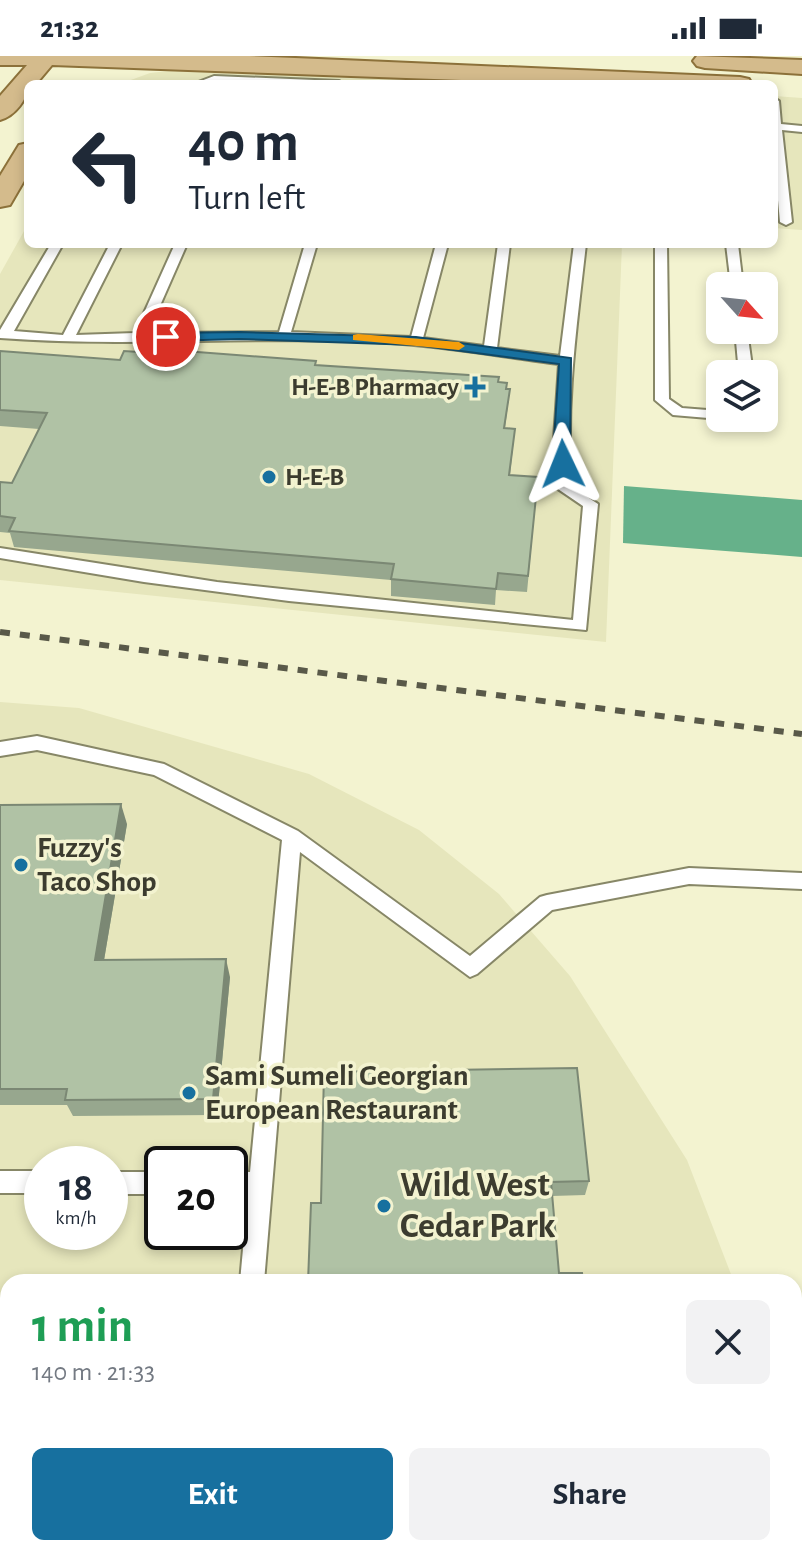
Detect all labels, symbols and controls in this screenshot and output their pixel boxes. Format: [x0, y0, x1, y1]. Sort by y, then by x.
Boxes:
text: 21:32 [40, 13, 99, 43]
icon: left [56, 112, 160, 216]
text: 40 m [188, 115, 299, 171]
text: Turn left [188, 180, 305, 216]
north arrow [706, 272, 778, 344]
map controls [706, 272, 778, 432]
pin [132, 303, 200, 371]
icon: arrive [144, 315, 188, 359]
button: layers [706, 360, 778, 432]
place label: H-E-B Pharmacy [291, 374, 459, 400]
marker: H-E-B Pharmacy [466, 378, 484, 396]
position arrow [521, 422, 605, 506]
place label: H-E-B [285, 464, 344, 490]
marker: H-E-B [260, 468, 278, 486]
place label: Fuzzy's Taco Shop [37, 833, 157, 897]
marker: Fuzzy's Taco Shop [12, 856, 30, 874]
place label: Sami Sumeli Georgian European Restaurant [205, 1061, 469, 1125]
marker: Sami Sumeli Georgian European Restaurant [180, 1084, 198, 1102]
speed limit sign: 20 [144, 1146, 248, 1250]
place label: Wild West Cedar Park [400, 1167, 555, 1244]
text: 18 [59, 1168, 93, 1208]
marker: Wild West Cedar Park [375, 1197, 393, 1215]
text: km/h [55, 1208, 97, 1228]
button: close [686, 1300, 770, 1384]
text: 1 min [32, 1303, 133, 1351]
text: 140 m · 21:33 [32, 1359, 155, 1385]
button: Exit [32, 1448, 393, 1540]
button: Share [409, 1448, 770, 1540]

